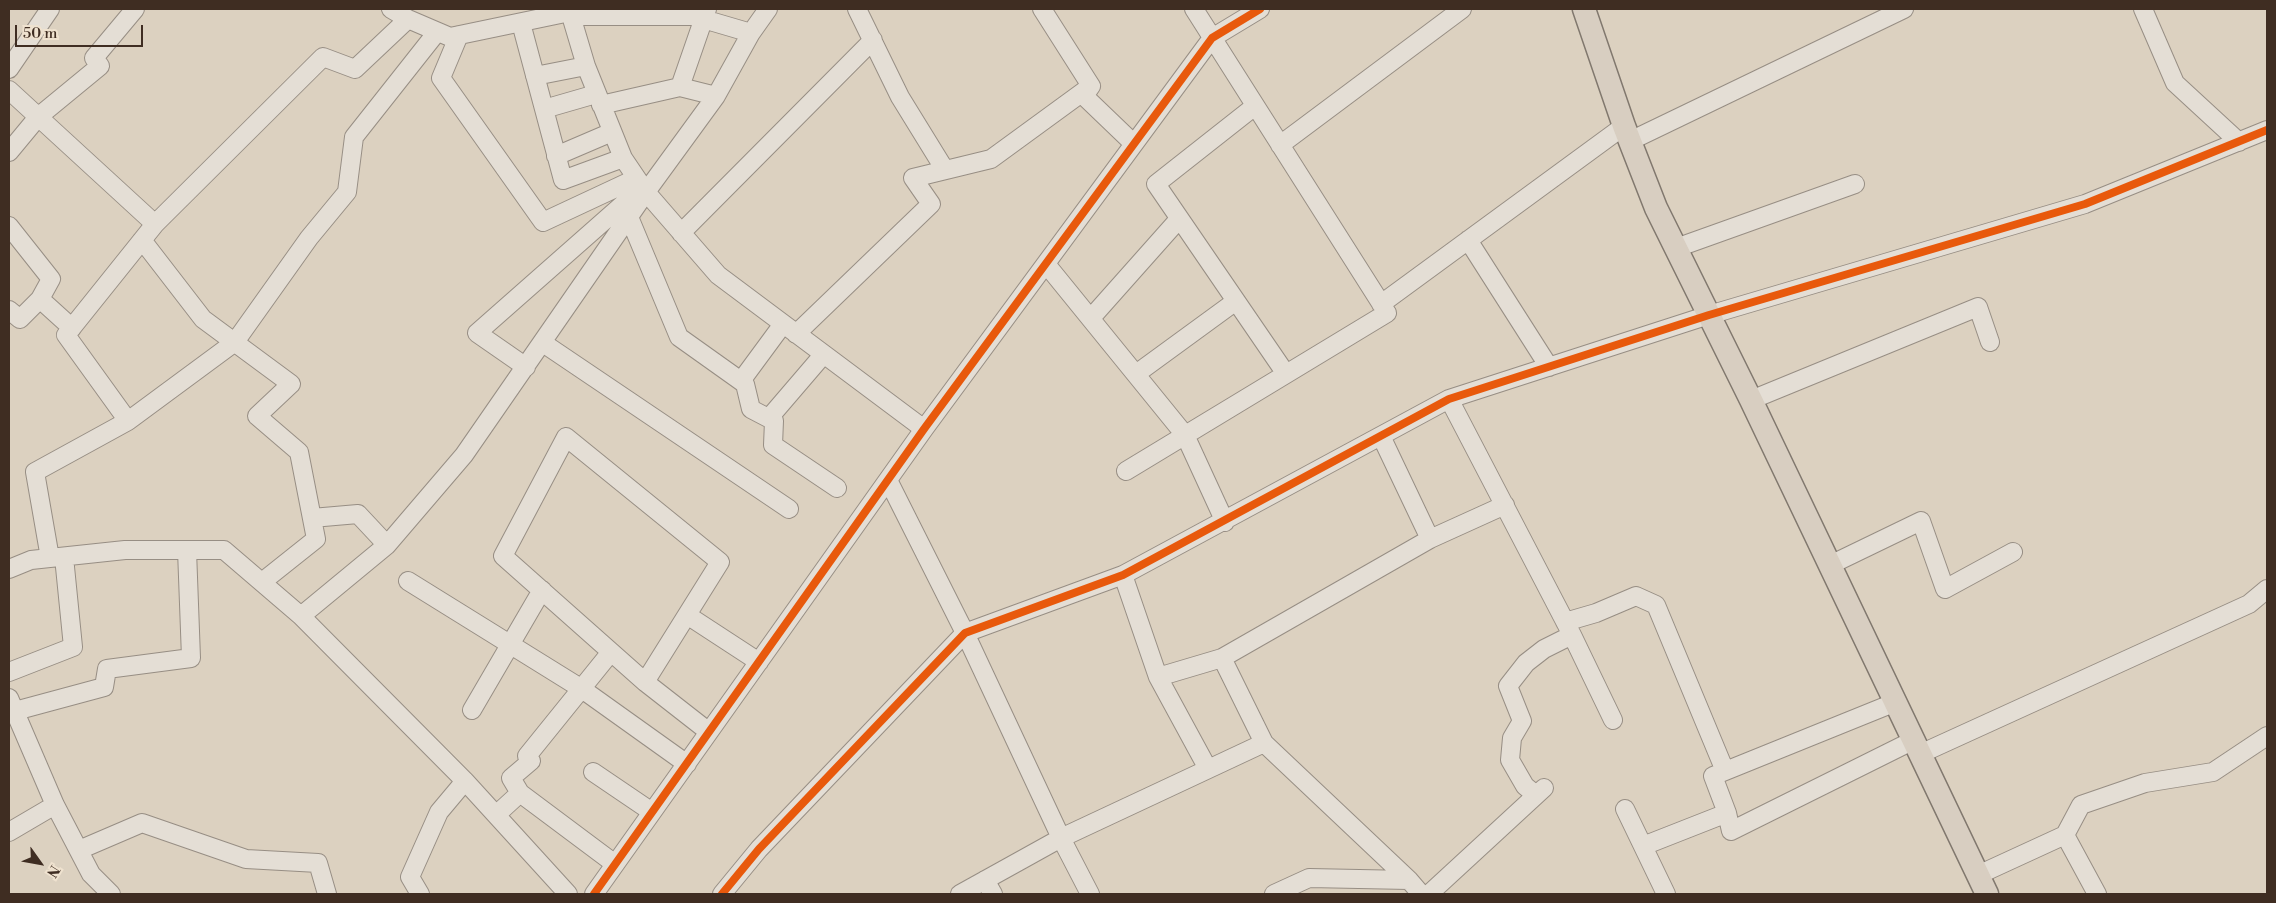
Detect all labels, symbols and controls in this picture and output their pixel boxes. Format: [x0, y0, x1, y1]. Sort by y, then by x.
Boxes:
scale bar [18, 15, 145, 47]
text: 50 m [23, 24, 57, 43]
north arrow [15, 838, 65, 888]
text: N [42, 861, 63, 880]

